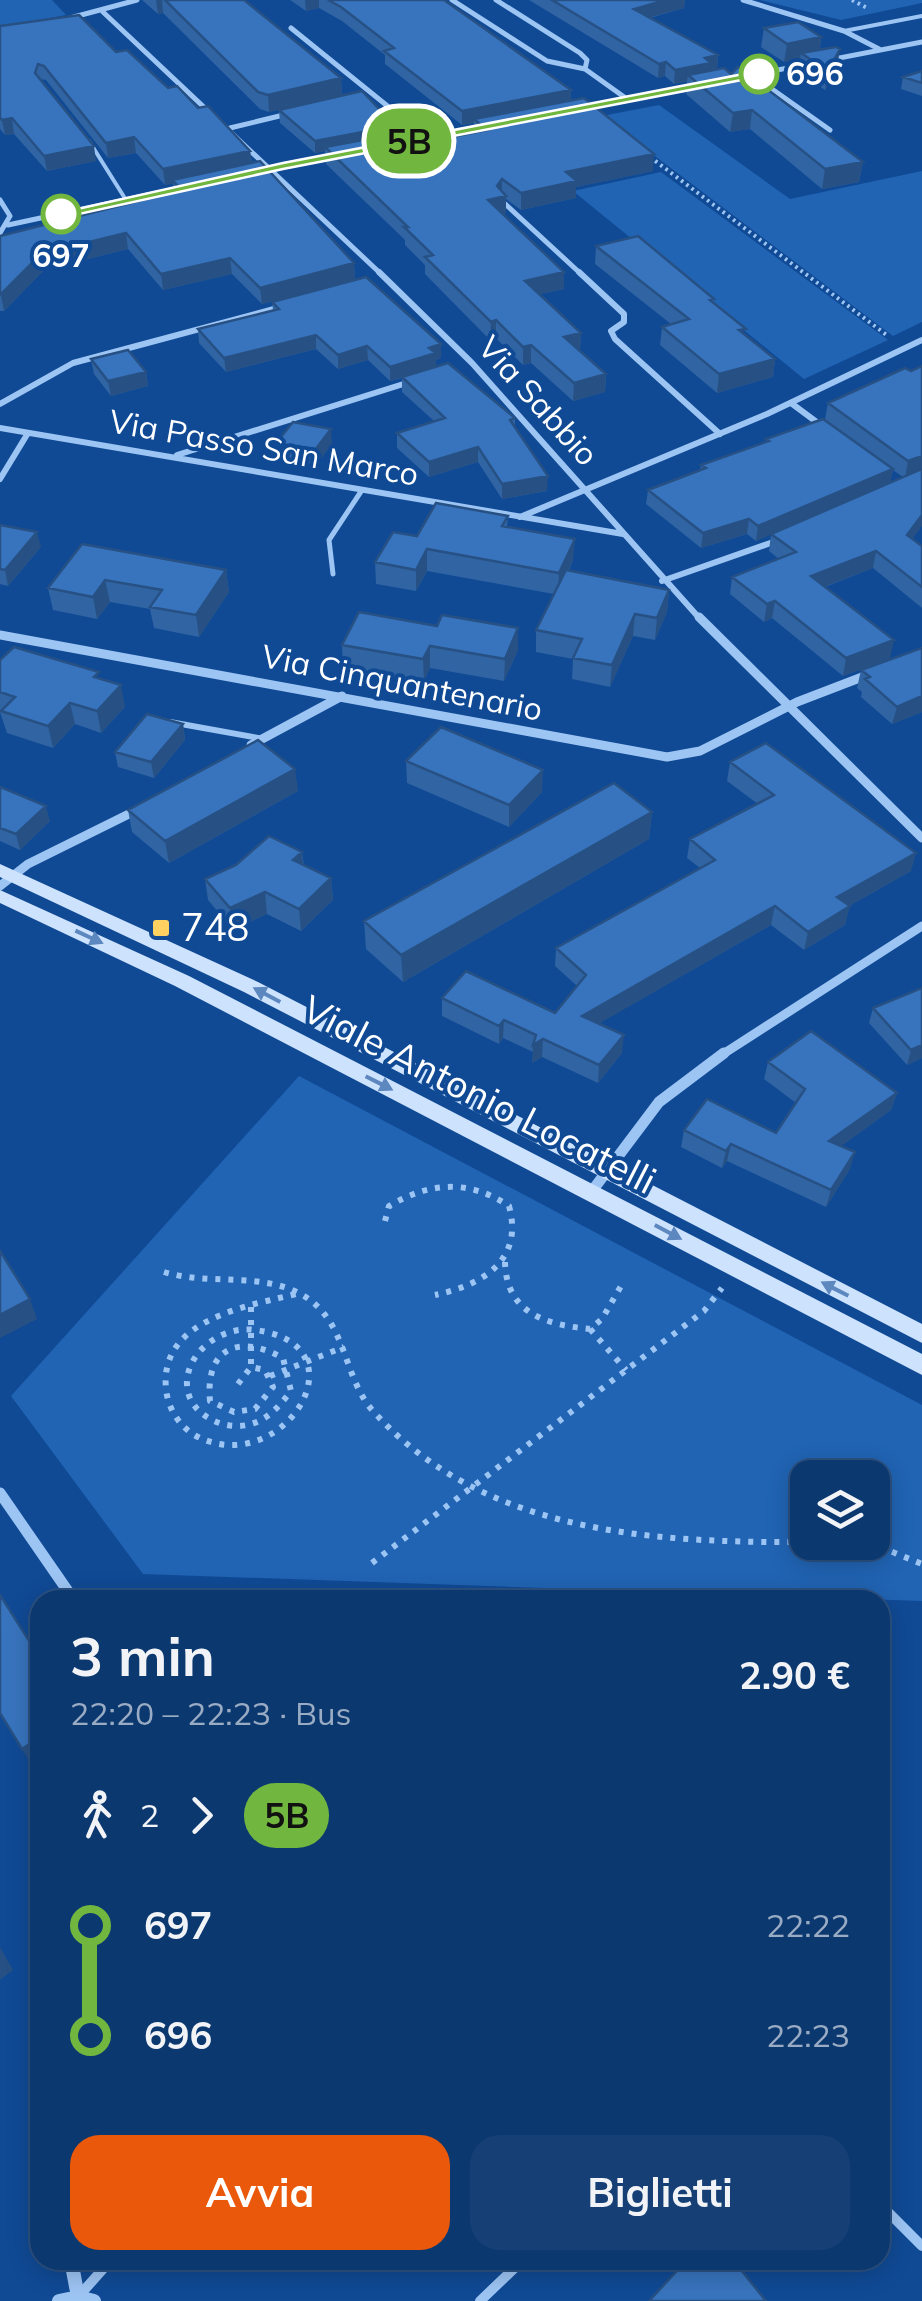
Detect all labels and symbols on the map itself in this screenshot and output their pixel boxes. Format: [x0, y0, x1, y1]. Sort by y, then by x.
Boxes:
place label: 696 [786, 53, 844, 93]
marker: 696 [740, 55, 778, 93]
line badge: 5B [364, 108, 454, 174]
marker: 697 [42, 195, 80, 233]
place label: 697 [32, 235, 90, 275]
street label: Via Sabbio [470, 327, 607, 474]
street label: Via Passo San Marco [106, 400, 422, 494]
street label: Via Cinquantenario [258, 635, 546, 729]
place label: 748 [181, 903, 249, 951]
marker: 748 [150, 917, 172, 939]
one-way arrow [75, 928, 104, 945]
street label: Viale Antonio Locatelli [295, 984, 664, 1204]
one-way arrow [252, 987, 281, 1004]
one-way arrow [365, 1074, 394, 1091]
one-way arrow [653, 1223, 682, 1240]
one-way arrow [821, 1281, 850, 1298]

